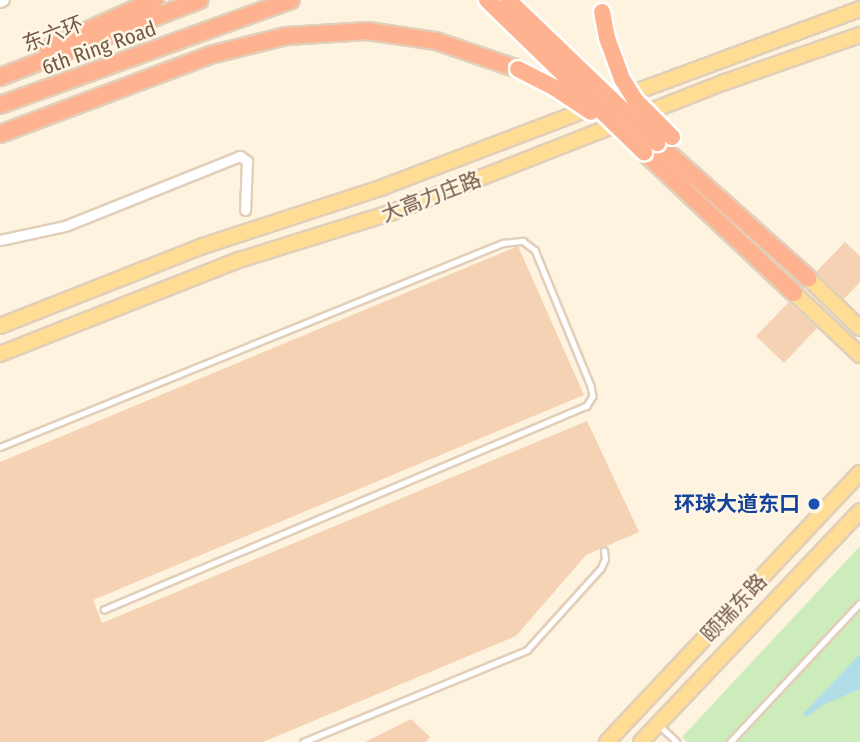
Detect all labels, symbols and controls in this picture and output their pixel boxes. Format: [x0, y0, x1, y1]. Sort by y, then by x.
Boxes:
street label: 东六环 [19, 11, 87, 57]
street label: 6th Ring Road [39, 16, 159, 80]
street label: 大高力庄路 [377, 166, 485, 228]
place label: 环球大道东口 [674, 491, 800, 517]
marker: 环球大道东口 [806, 496, 822, 512]
street label: 颐瑞东路 [696, 569, 772, 647]

